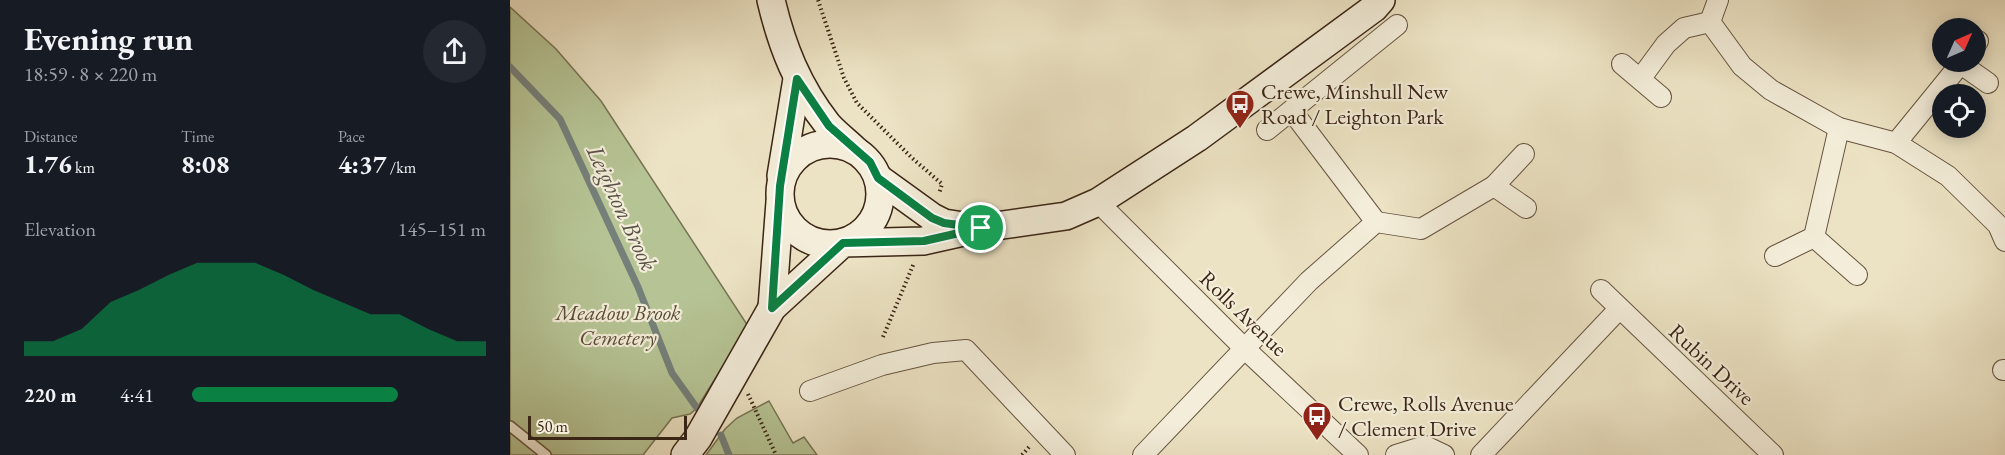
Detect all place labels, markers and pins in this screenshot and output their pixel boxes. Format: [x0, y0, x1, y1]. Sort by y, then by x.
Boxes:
place label: Crewe, Minshull New Road / Leighton Park [1261, 77, 1449, 131]
bus stop icon: Crewe, Minshull New Road / Leighton Park [1224, 88, 1256, 130]
pin [955, 202, 1006, 253]
place label: Crewe, Rolls Avenue / Clement Drive [1338, 389, 1514, 443]
bus stop icon: Crewe, Rolls Avenue / Clement Drive [1301, 400, 1333, 442]

